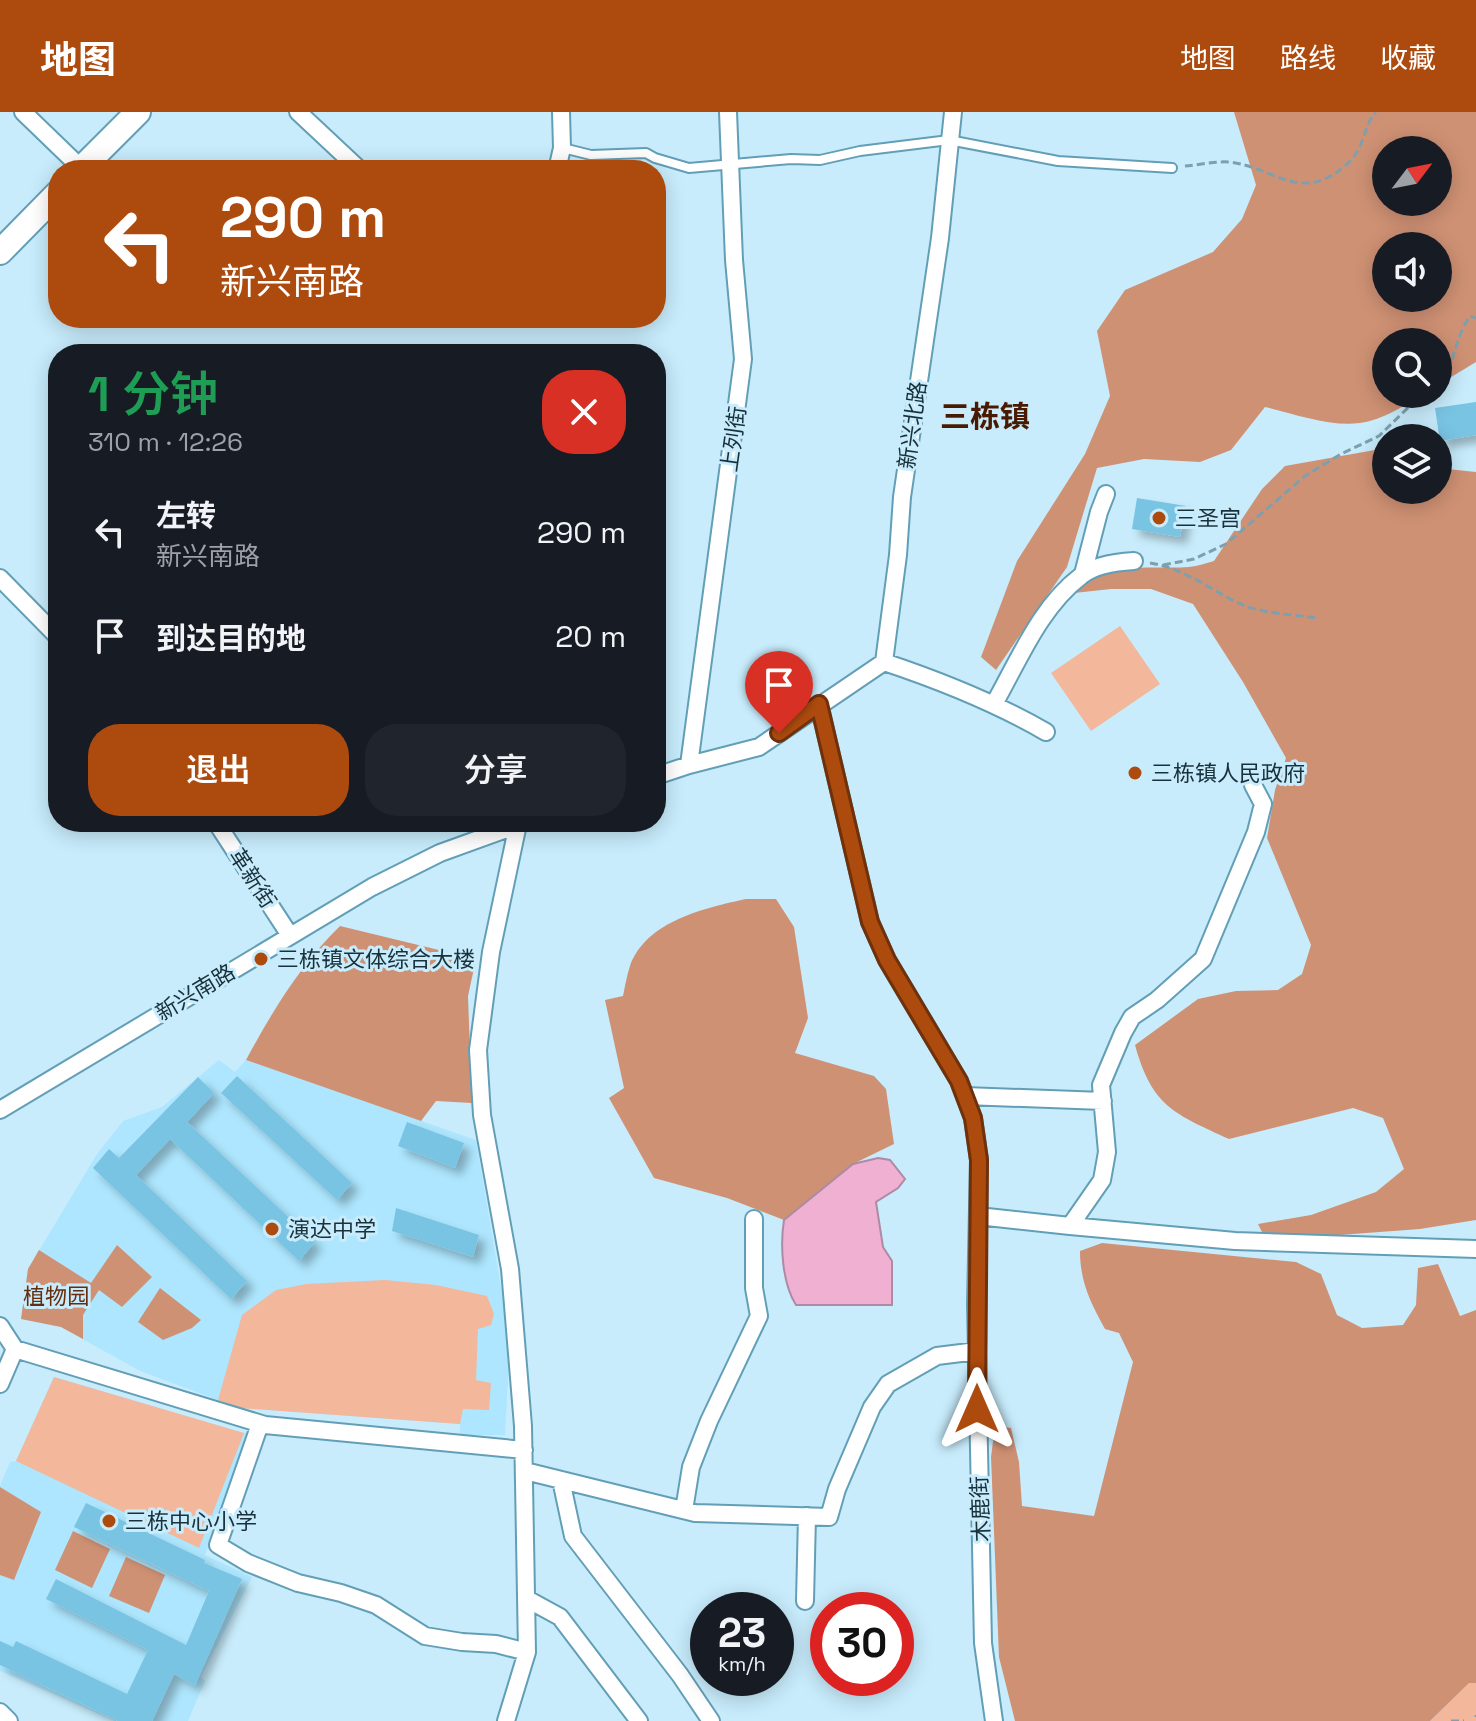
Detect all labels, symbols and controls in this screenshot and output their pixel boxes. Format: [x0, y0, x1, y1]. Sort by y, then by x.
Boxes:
text: 地图 [40, 36, 116, 84]
text: 地图 [1180, 40, 1236, 76]
text: 路线 [1280, 40, 1336, 76]
text: 收藏 [1380, 40, 1436, 76]
north arrow [1372, 136, 1452, 216]
map controls [1372, 136, 1452, 504]
text: 290 m [220, 182, 386, 253]
icon: left [88, 192, 192, 296]
button: sound [1372, 232, 1452, 312]
text: 新兴南路 [220, 259, 364, 305]
button: search [1372, 328, 1452, 408]
text: 1 分钟 [88, 364, 218, 425]
button: close [542, 370, 626, 454]
street label: 新兴北路 [892, 379, 932, 471]
district label: 三栋镇 [940, 397, 1030, 436]
street label: 上列街 [715, 404, 751, 474]
button: layers [1372, 424, 1452, 504]
text: 310 m · 12:26 [88, 425, 243, 459]
text: 左转 [156, 496, 216, 535]
place label: 三圣宫 [1175, 504, 1241, 532]
marker: 三圣宫 [1150, 509, 1168, 527]
icon: left [88, 510, 132, 554]
text: 290 m [537, 513, 626, 552]
text: 新兴南路 [156, 539, 260, 573]
icon: arrive [88, 614, 132, 658]
text: 20 m [555, 617, 626, 656]
text: 到达目的地 [156, 619, 306, 658]
pin [745, 651, 813, 733]
icon: arrive [757, 663, 801, 707]
button: 退出 [88, 724, 349, 816]
button: 分享 [365, 724, 626, 816]
place label: 三栋镇人民政府 [1151, 759, 1305, 787]
marker: 三栋镇人民政府 [1126, 764, 1144, 782]
street label: 革新街 [223, 843, 283, 913]
place label: 三栋镇文体综合大楼 [277, 945, 475, 973]
marker: 三栋镇文体综合大楼 [252, 950, 270, 968]
street label: 新兴南路 [150, 957, 240, 1027]
place label: 演达中学 [288, 1215, 376, 1243]
marker: 演达中学 [263, 1220, 281, 1238]
park label: 植物园 [23, 1282, 89, 1310]
position arrow [935, 1367, 1019, 1451]
street label: 木鹿街 [965, 1476, 995, 1542]
place label: 三栋中心小学 [125, 1507, 257, 1535]
marker: 三栋中心小学 [100, 1512, 118, 1530]
speed limit sign: 30 [810, 1592, 914, 1696]
text: 23 [718, 1608, 766, 1659]
text: km/h [718, 1651, 766, 1677]

